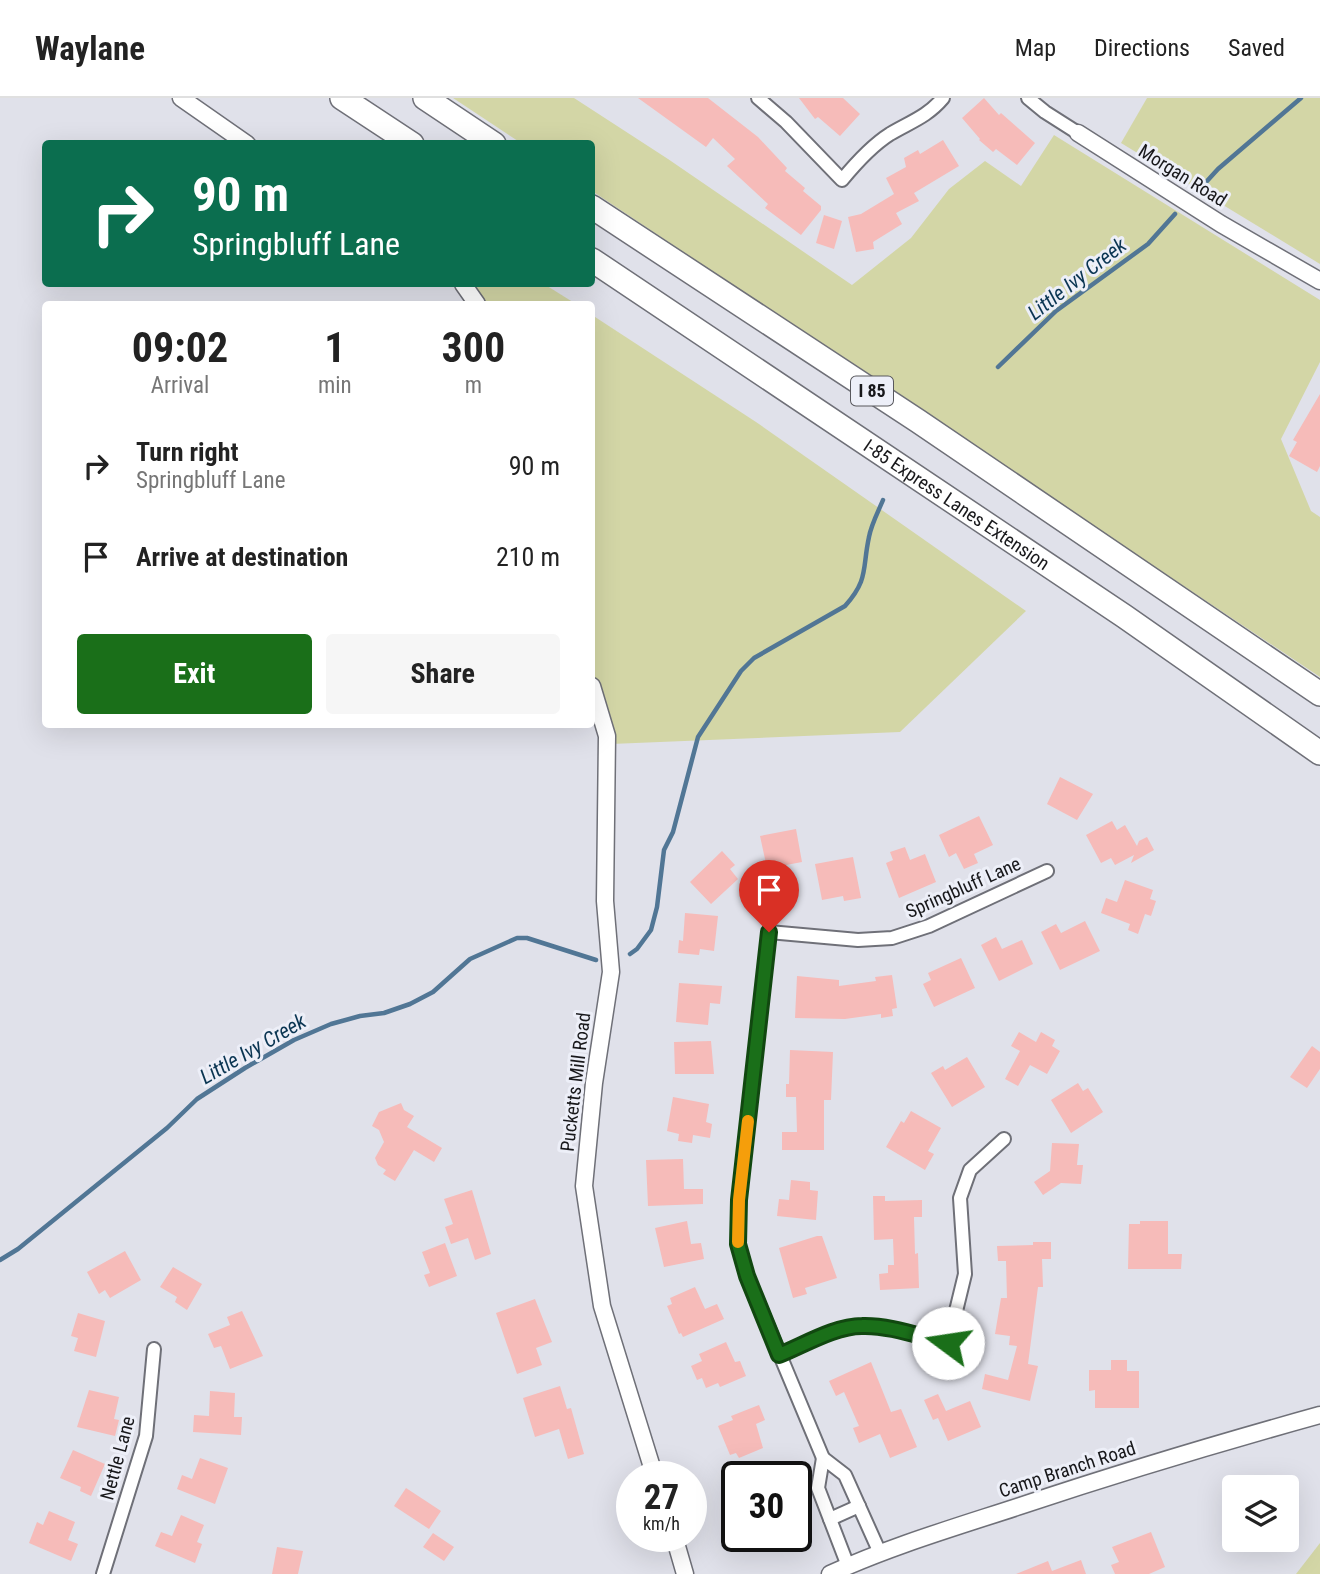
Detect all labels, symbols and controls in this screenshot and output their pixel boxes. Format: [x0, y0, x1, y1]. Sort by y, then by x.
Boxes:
text: Waylane [35, 29, 145, 68]
text: Map [1015, 34, 1056, 62]
text: Directions [1094, 34, 1190, 62]
text: Saved [1228, 34, 1285, 62]
street label: Morgan Road [1134, 139, 1231, 212]
text: 90 m [192, 166, 289, 223]
icon: right [77, 168, 168, 259]
text: Springbluff Lane [192, 225, 400, 263]
water label: Little Ivy Creek [1023, 233, 1132, 325]
text: 09:02 [132, 323, 228, 372]
text: 1 [324, 323, 345, 372]
text: 300 [441, 323, 505, 372]
text: Arrival [151, 372, 209, 399]
text: min [318, 372, 352, 399]
text: m [465, 372, 482, 399]
road number: I 85 [851, 376, 893, 405]
street label: I-85 Express Lanes Extension [859, 434, 1054, 575]
text: Turn right [136, 437, 238, 467]
icon: right [77, 447, 115, 485]
text: 90 m [509, 451, 560, 481]
text: Springbluff Lane [136, 467, 286, 494]
icon: arrive [77, 538, 115, 576]
text: Arrive at destination [136, 542, 348, 572]
text: 210 m [496, 542, 560, 572]
button: Exit [77, 634, 312, 714]
button: Share [326, 634, 560, 714]
street label: Springbluff Lane [902, 852, 1024, 923]
pin [739, 860, 799, 932]
icon: arrive [750, 871, 788, 909]
water label: Little Ivy Creek [196, 1009, 311, 1089]
street label: Pucketts Mill Road [556, 1011, 595, 1153]
position arrow [911, 1306, 985, 1380]
street label: Nettle Lane [95, 1414, 140, 1503]
street label: Camp Branch Road [996, 1437, 1138, 1502]
speed limit sign: 30 [721, 1461, 812, 1552]
map controls [1222, 1475, 1299, 1552]
button: layers [1222, 1475, 1299, 1552]
text: 27 [644, 1477, 679, 1518]
text: km/h [643, 1513, 680, 1534]

